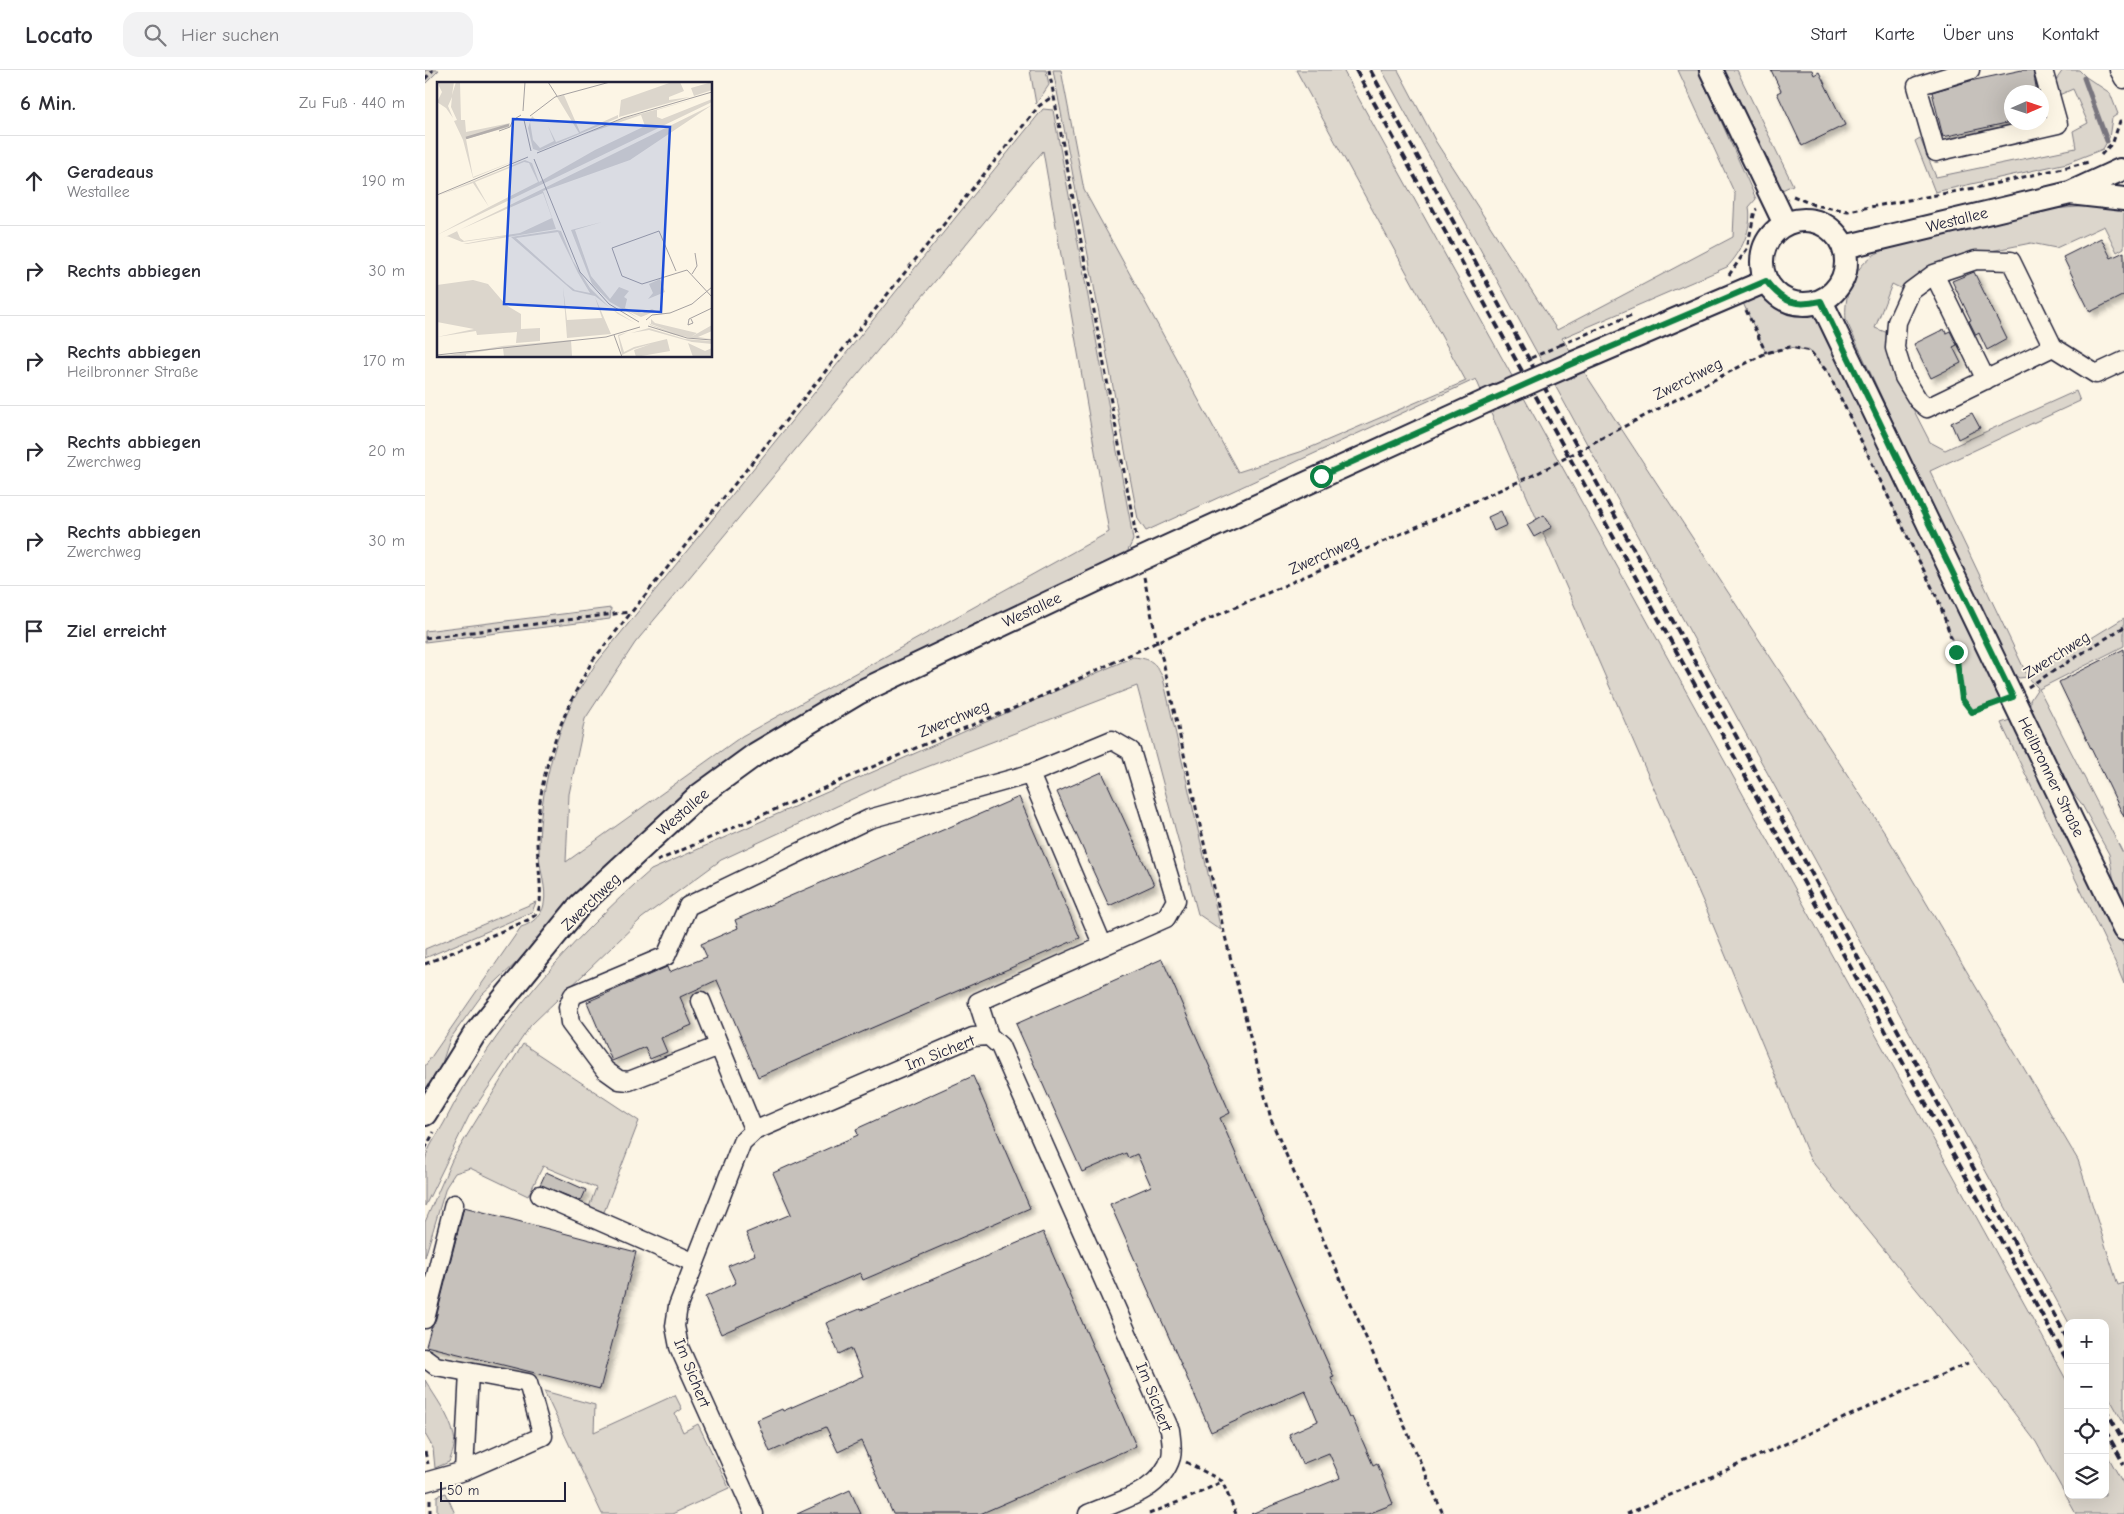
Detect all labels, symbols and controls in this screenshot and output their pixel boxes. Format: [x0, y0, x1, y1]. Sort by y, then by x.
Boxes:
search box [123, 12, 473, 57]
text: Locato [25, 21, 93, 49]
icon: search [141, 21, 169, 49]
text: Hier suchen [181, 24, 279, 46]
text: Start [1810, 24, 1847, 45]
text: Karte [1875, 24, 1915, 45]
text: Über uns [1943, 24, 2014, 45]
text: Kontakt [2042, 24, 2099, 45]
inset map [437, 82, 713, 358]
north arrow [2004, 85, 2049, 130]
text: 6 Min. [20, 91, 76, 115]
text: Zu Fuß · 440 m [299, 94, 405, 112]
text: Geradeaus [67, 161, 153, 183]
icon: ahead [20, 167, 48, 195]
text: 190 m [362, 172, 405, 190]
text: Westallee [67, 183, 130, 201]
street label: Westallee [1924, 204, 1990, 236]
icon: right [20, 257, 48, 285]
text: Rechts abbiegen [67, 260, 201, 282]
text: 30 m [369, 262, 405, 280]
text: Rechts abbiegen [67, 341, 201, 363]
icon: right [20, 347, 48, 375]
text: 170 m [363, 352, 405, 370]
street label: Zwerchweg [1651, 354, 1725, 404]
text: Heilbronner Straße [67, 363, 198, 381]
text: Rechts abbiegen [67, 431, 201, 453]
icon: right [20, 437, 48, 465]
text: 20 m [368, 442, 405, 460]
text: Zwerchweg [67, 453, 142, 471]
route start [1310, 465, 1333, 488]
text: Rechts abbiegen [67, 521, 201, 543]
icon: right [20, 527, 48, 555]
text: 30 m [369, 532, 405, 550]
street label: Zwerchweg [1286, 532, 1362, 578]
text: Zwerchweg [67, 543, 142, 561]
street label: Westallee [1000, 589, 1064, 631]
icon: arrive [20, 617, 48, 645]
text: Ziel erreicht [67, 620, 166, 642]
street label: Zwerchweg [2021, 628, 2093, 682]
route end [1945, 641, 1968, 664]
street label: Zwerchweg [916, 697, 992, 741]
street label: Heilbronner Straße [2014, 714, 2088, 840]
street label: Westallee [653, 785, 713, 839]
street label: Zwerchweg [558, 870, 624, 934]
street label: Im Sichert [903, 1031, 977, 1074]
map controls [2064, 1319, 2109, 1499]
button: + [2064, 1319, 2109, 1364]
street label: Im Sichert [670, 1336, 714, 1410]
street label: Im Sichert [1132, 1360, 1176, 1434]
button: − [2064, 1364, 2109, 1409]
button: locate [2064, 1409, 2109, 1454]
button: layers [2064, 1454, 2109, 1499]
scale bar [440, 1479, 566, 1502]
text: 50 m [447, 1482, 479, 1499]

